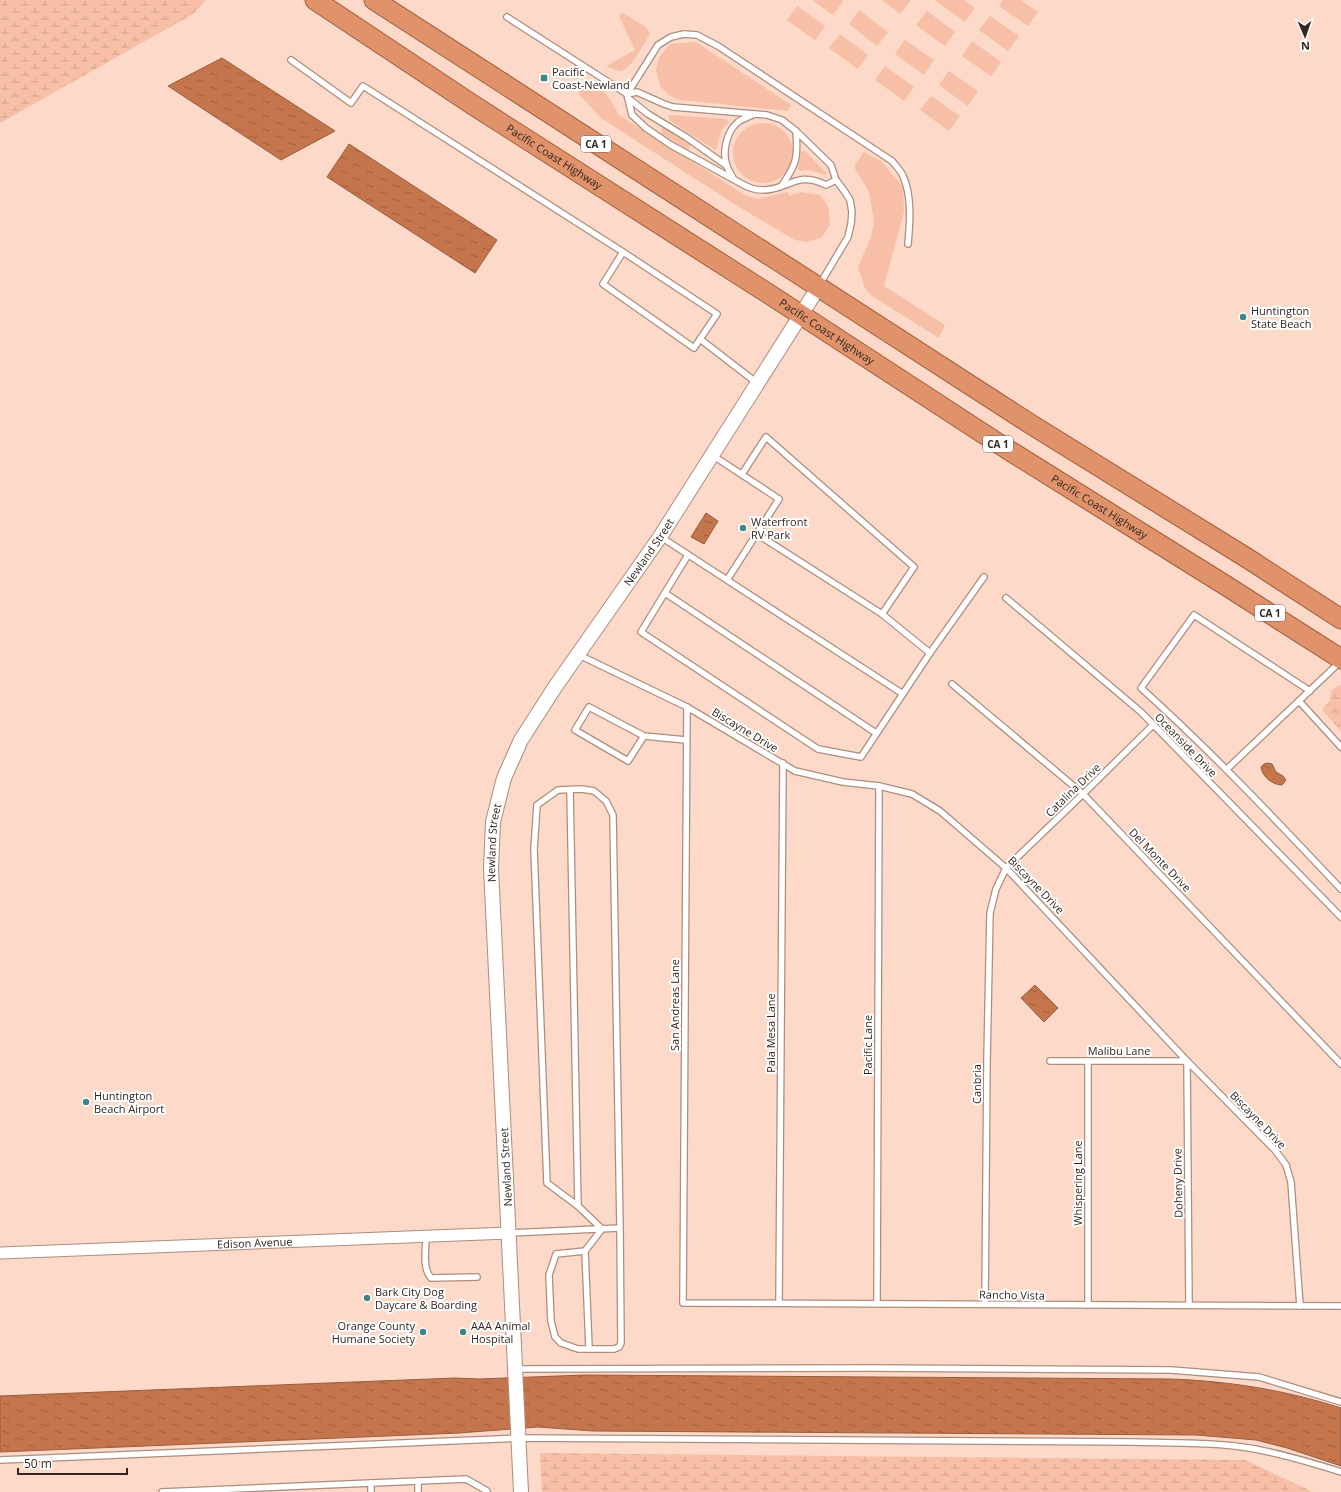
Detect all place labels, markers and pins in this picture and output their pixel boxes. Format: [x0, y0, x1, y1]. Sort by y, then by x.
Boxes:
place label: Pacific Coast-Newland [552, 64, 630, 92]
marker: Pacific Coast-Newland [539, 73, 549, 83]
place label: Huntington State Beach [1251, 303, 1311, 331]
marker: Huntington State Beach [1238, 312, 1248, 322]
place label: Waterfront RV Park [751, 514, 807, 542]
marker: Waterfront RV Park [738, 523, 748, 533]
place label: Huntington Beach Airport [94, 1088, 164, 1116]
marker: Huntington Beach Airport [81, 1097, 91, 1107]
place label: Bark City Dog Daycare & Boarding [375, 1284, 477, 1312]
marker: Bark City Dog Daycare & Boarding [362, 1293, 372, 1303]
place label: Orange County Humane Society [332, 1318, 415, 1346]
place label: AAA Animal Hospital [471, 1318, 530, 1346]
marker: Orange County Humane Society [418, 1327, 428, 1337]
marker: AAA Animal Hospital [458, 1327, 468, 1337]

